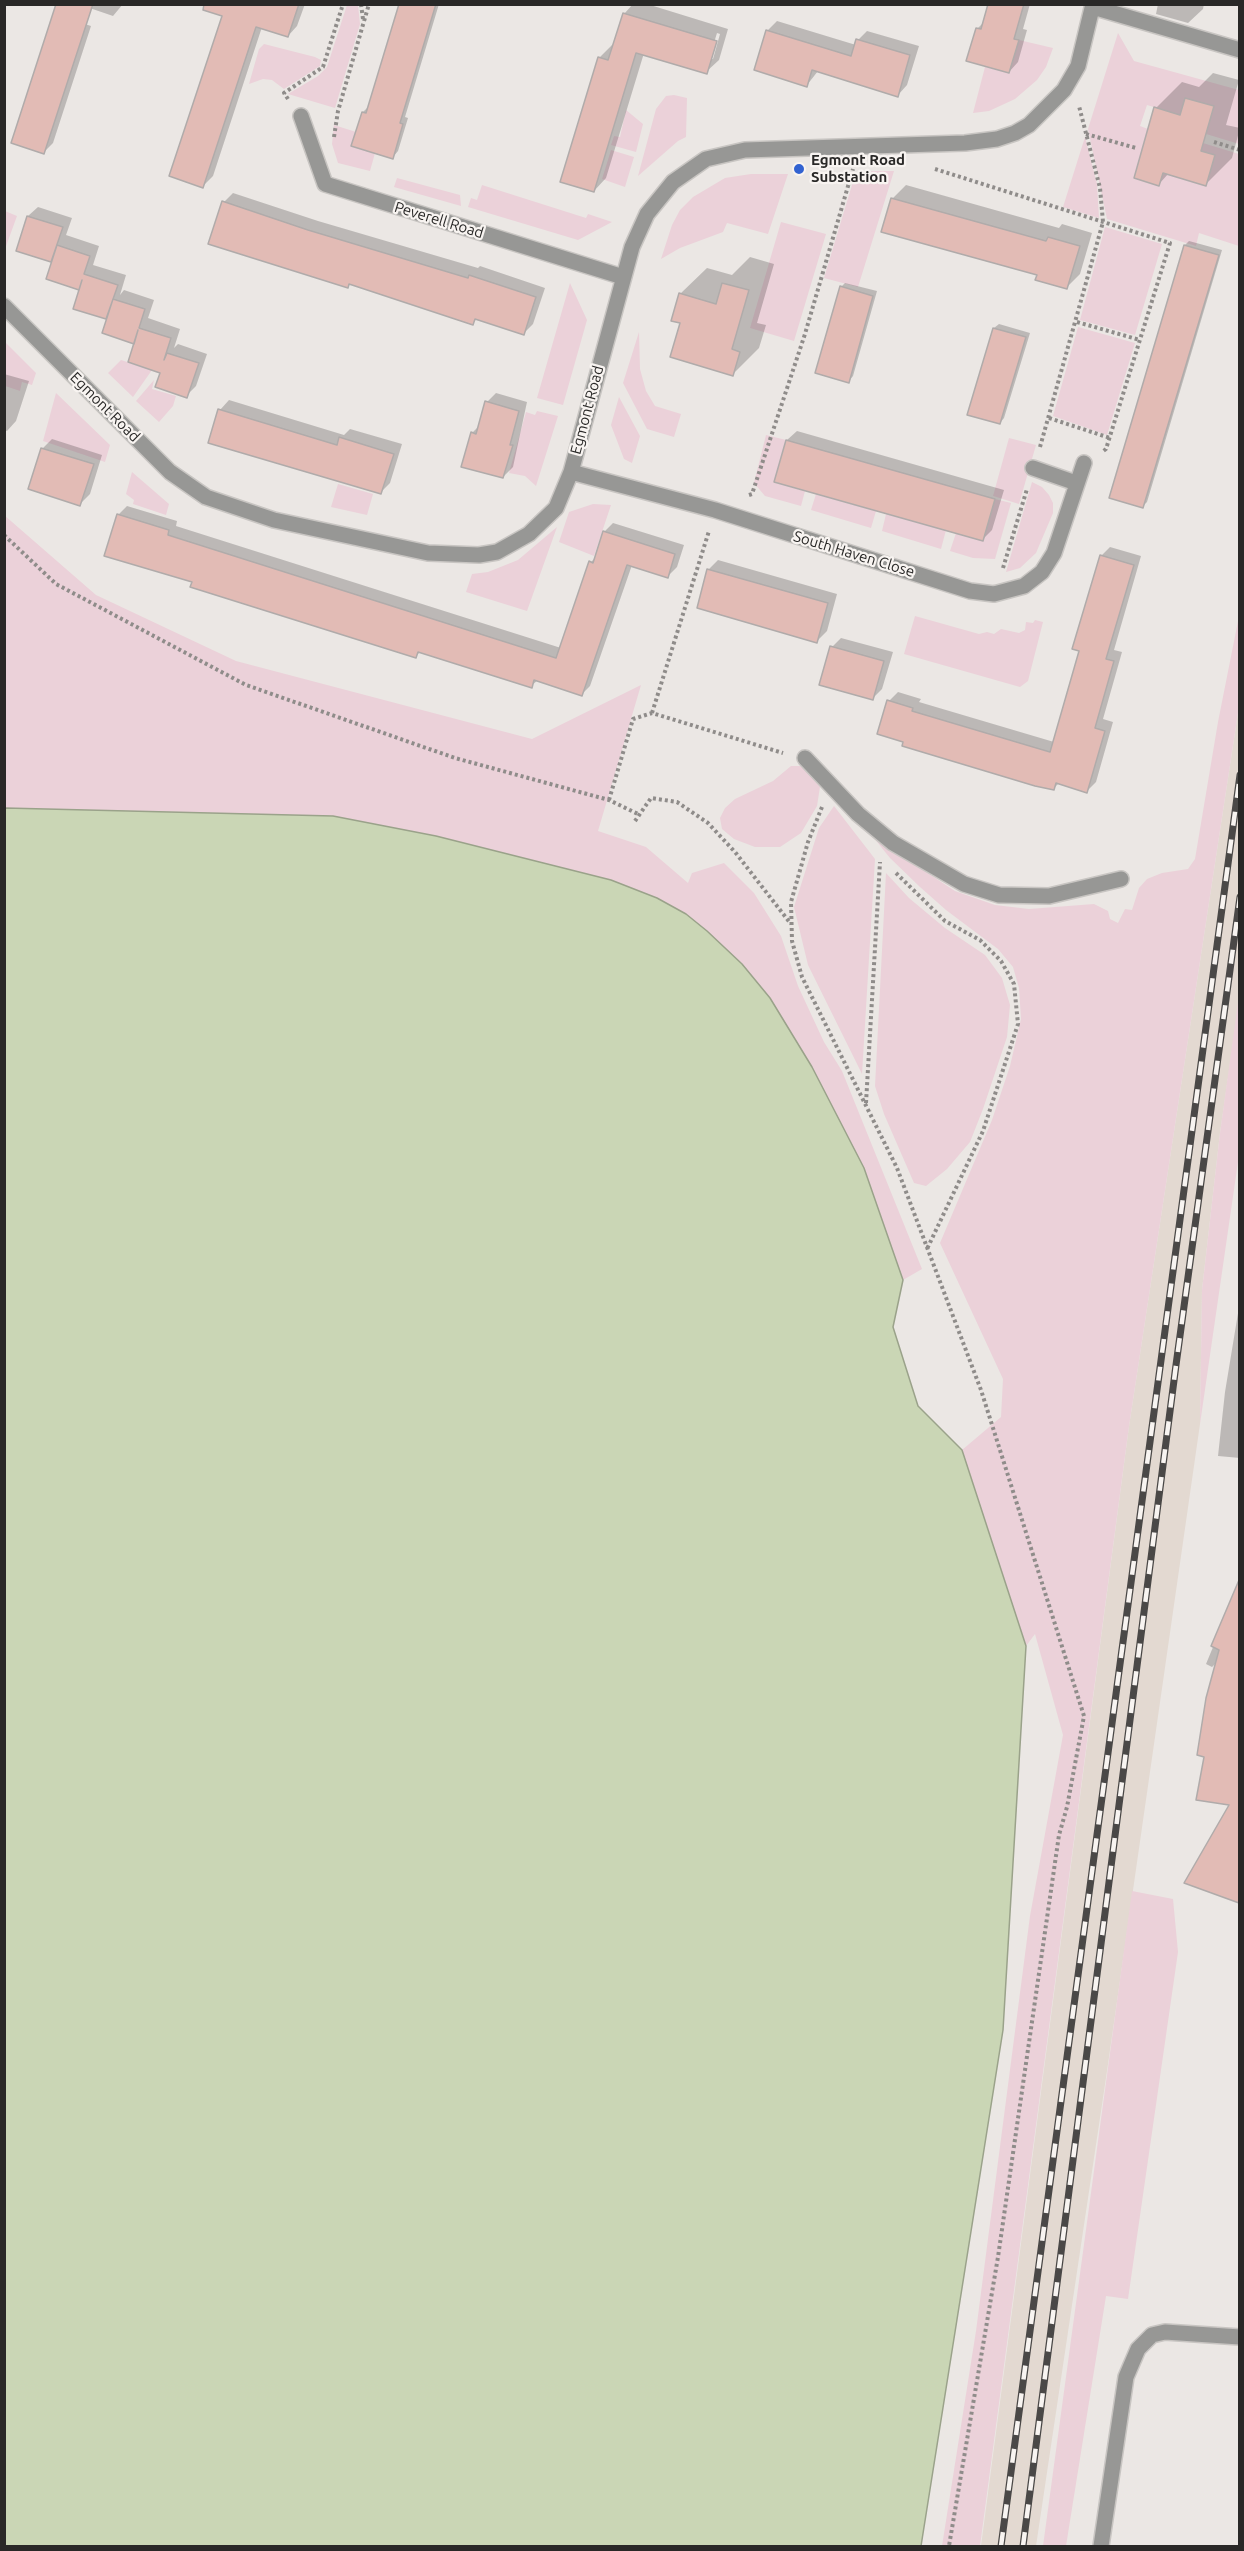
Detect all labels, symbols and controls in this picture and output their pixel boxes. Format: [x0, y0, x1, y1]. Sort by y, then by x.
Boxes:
place label: Egmont Road Substation [811, 151, 905, 186]
marker: Egmont Road Substation [792, 162, 806, 176]
street label: Peverell Road [392, 198, 486, 242]
street label: Egmont Road [567, 364, 607, 456]
street label: Egmont Road [66, 368, 144, 446]
street label: South Haven Close [791, 527, 917, 581]

